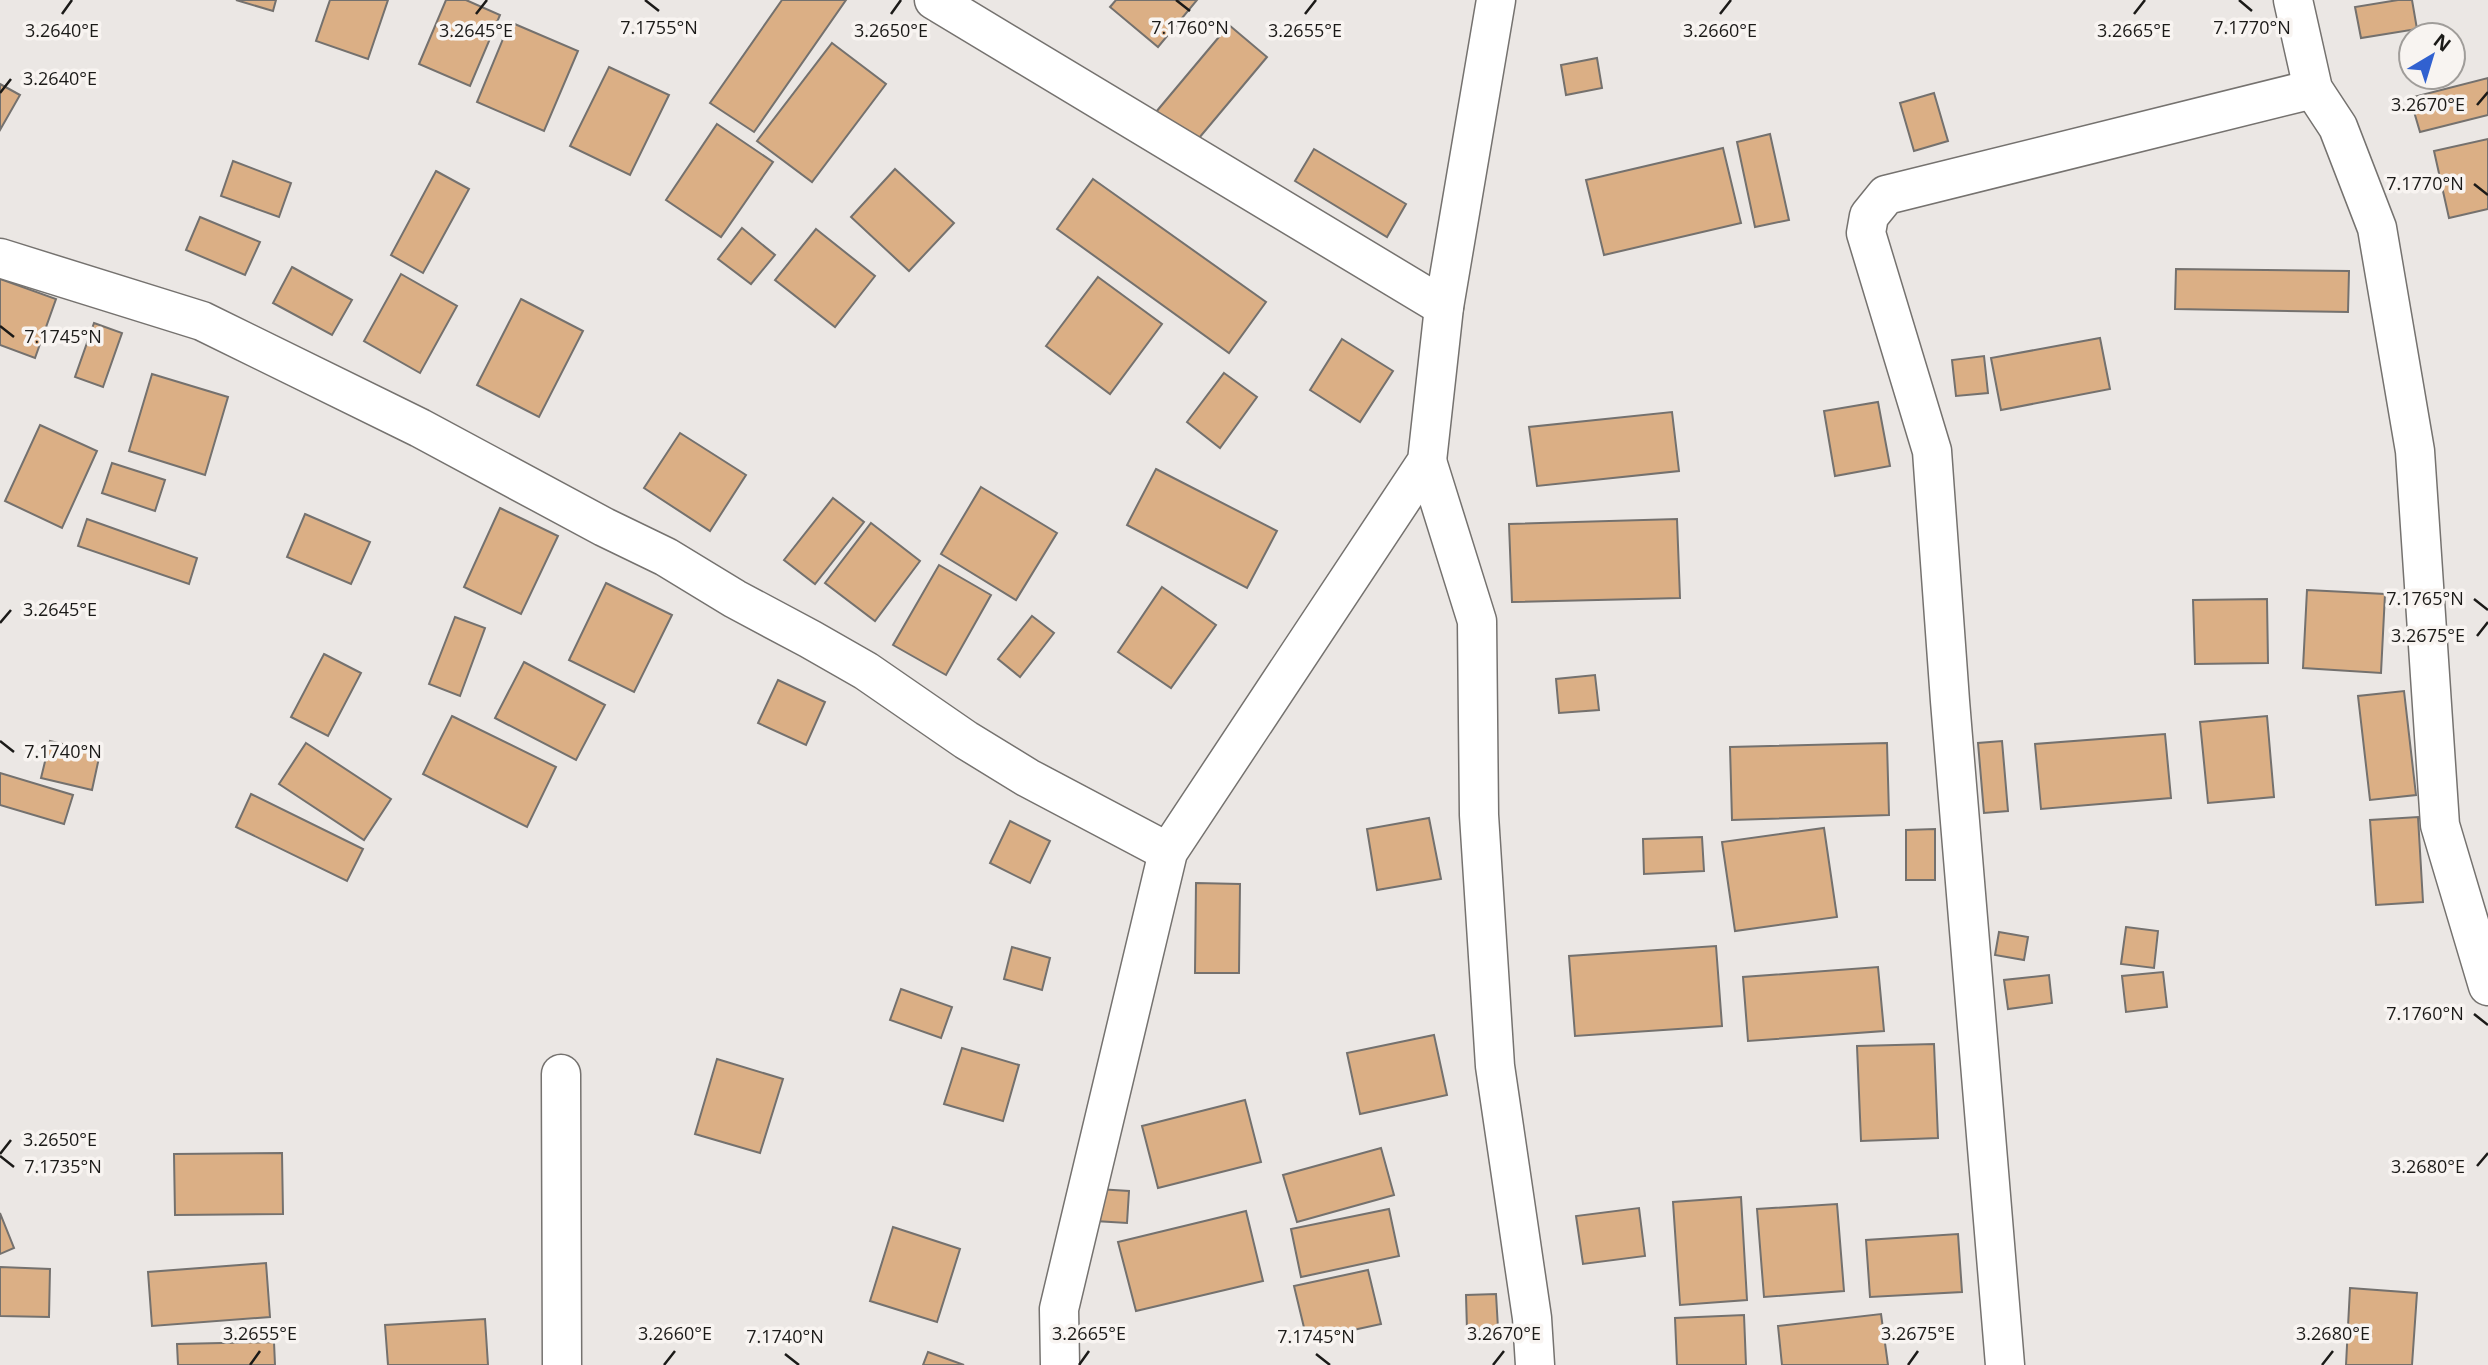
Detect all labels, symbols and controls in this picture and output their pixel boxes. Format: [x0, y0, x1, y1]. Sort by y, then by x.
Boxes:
text: 7.1755°N [620, 15, 698, 39]
text: 7.1760°N [1151, 15, 1229, 39]
text: 7.1770°N [2213, 15, 2291, 39]
text: 3.2640°E [25, 18, 99, 42]
text: 3.2645°E [439, 18, 513, 42]
text: 3.2650°E [854, 18, 928, 42]
text: 3.2655°E [1268, 18, 1342, 42]
text: 3.2660°E [1683, 18, 1757, 42]
text: 3.2665°E [2097, 18, 2171, 42]
north arrow [2397, 21, 2467, 91]
text: N [2428, 28, 2457, 58]
text: 3.2640°E [23, 66, 97, 90]
text: 3.2670°E [2391, 92, 2465, 116]
text: 7.1770°N [2386, 171, 2464, 195]
text: 7.1745°N [24, 324, 102, 348]
text: 7.1765°N [2386, 586, 2464, 610]
text: 3.2645°E [23, 597, 97, 621]
text: 3.2675°E [2391, 623, 2465, 647]
text: 7.1740°N [24, 739, 102, 763]
text: 7.1760°N [2386, 1001, 2464, 1025]
text: 3.2650°E [23, 1127, 97, 1151]
text: 7.1735°N [24, 1154, 102, 1178]
text: 3.2680°E [2391, 1154, 2465, 1178]
text: 3.2655°E [223, 1321, 297, 1345]
text: 3.2660°E [638, 1321, 712, 1345]
text: 3.2665°E [1052, 1321, 1126, 1345]
text: 3.2670°E [1467, 1321, 1541, 1345]
text: 3.2675°E [1881, 1321, 1955, 1345]
text: 3.2680°E [2296, 1321, 2370, 1345]
text: 7.1740°N [746, 1324, 824, 1348]
text: 7.1745°N [1277, 1324, 1355, 1348]

